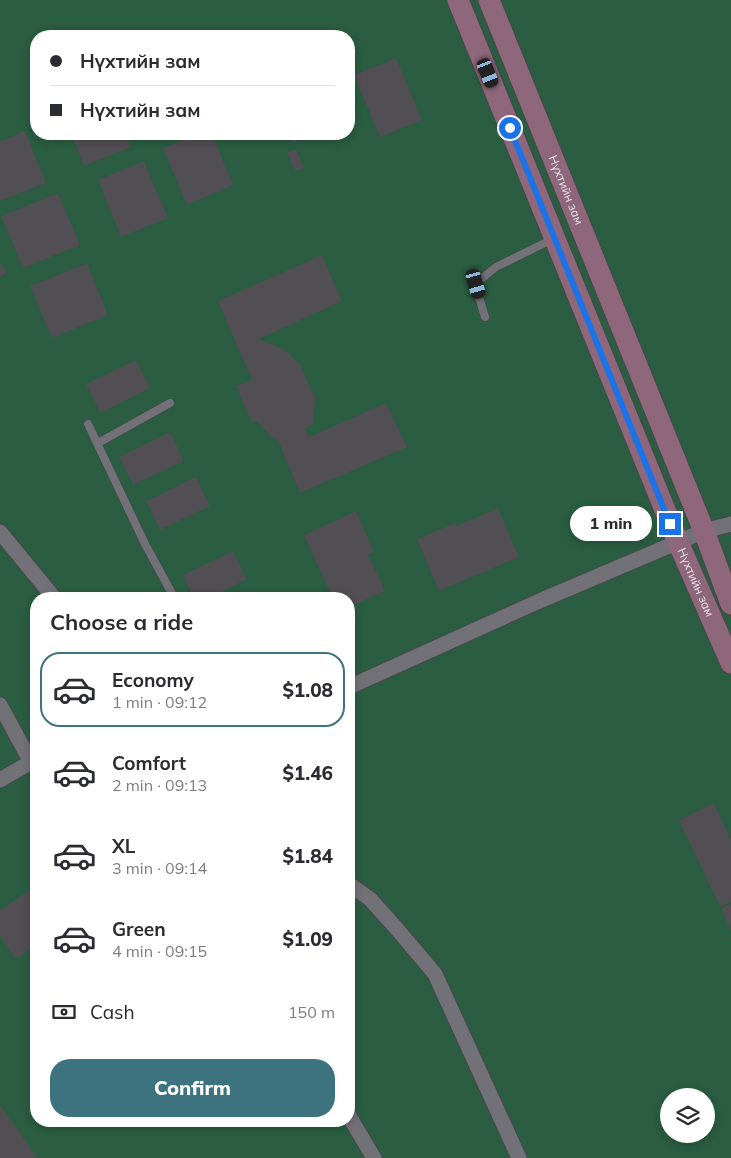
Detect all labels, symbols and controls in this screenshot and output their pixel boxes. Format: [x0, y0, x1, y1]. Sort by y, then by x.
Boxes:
text: Нүхтийн зам [80, 49, 201, 73]
car [475, 56, 500, 90]
text: Нүхтийн зам [80, 98, 201, 122]
route start [499, 117, 521, 139]
street label: Нүхтийн зам [546, 153, 587, 227]
car [464, 268, 487, 300]
callout: 1 min [570, 506, 652, 542]
text: 1 min [590, 513, 632, 533]
route end [659, 513, 681, 535]
street label: Нүхтийн зам [674, 545, 718, 619]
text: Choose a ride [50, 608, 193, 636]
icon: car [52, 667, 97, 712]
text: Economy [112, 668, 194, 692]
text: $1.08 [282, 678, 333, 702]
text: 1 min · 09:12 [112, 692, 207, 712]
icon: car [52, 750, 97, 795]
text: Comfort [112, 751, 186, 775]
text: $1.46 [282, 761, 333, 785]
text: 2 min · 09:13 [112, 775, 207, 795]
icon: car [52, 833, 97, 878]
text: XL [112, 834, 135, 858]
text: $1.84 [282, 844, 333, 868]
text: 3 min · 09:14 [112, 858, 207, 878]
icon: car [52, 916, 97, 961]
text: Green [112, 917, 166, 941]
text: $1.09 [282, 927, 333, 951]
text: 4 min · 09:15 [112, 941, 207, 961]
icon: cash [50, 998, 78, 1026]
text: Cash [90, 1000, 135, 1024]
text: 150 m [288, 1002, 335, 1022]
button: Confirm [50, 1059, 335, 1117]
map controls [660, 1088, 715, 1143]
button: layers [660, 1088, 715, 1143]

